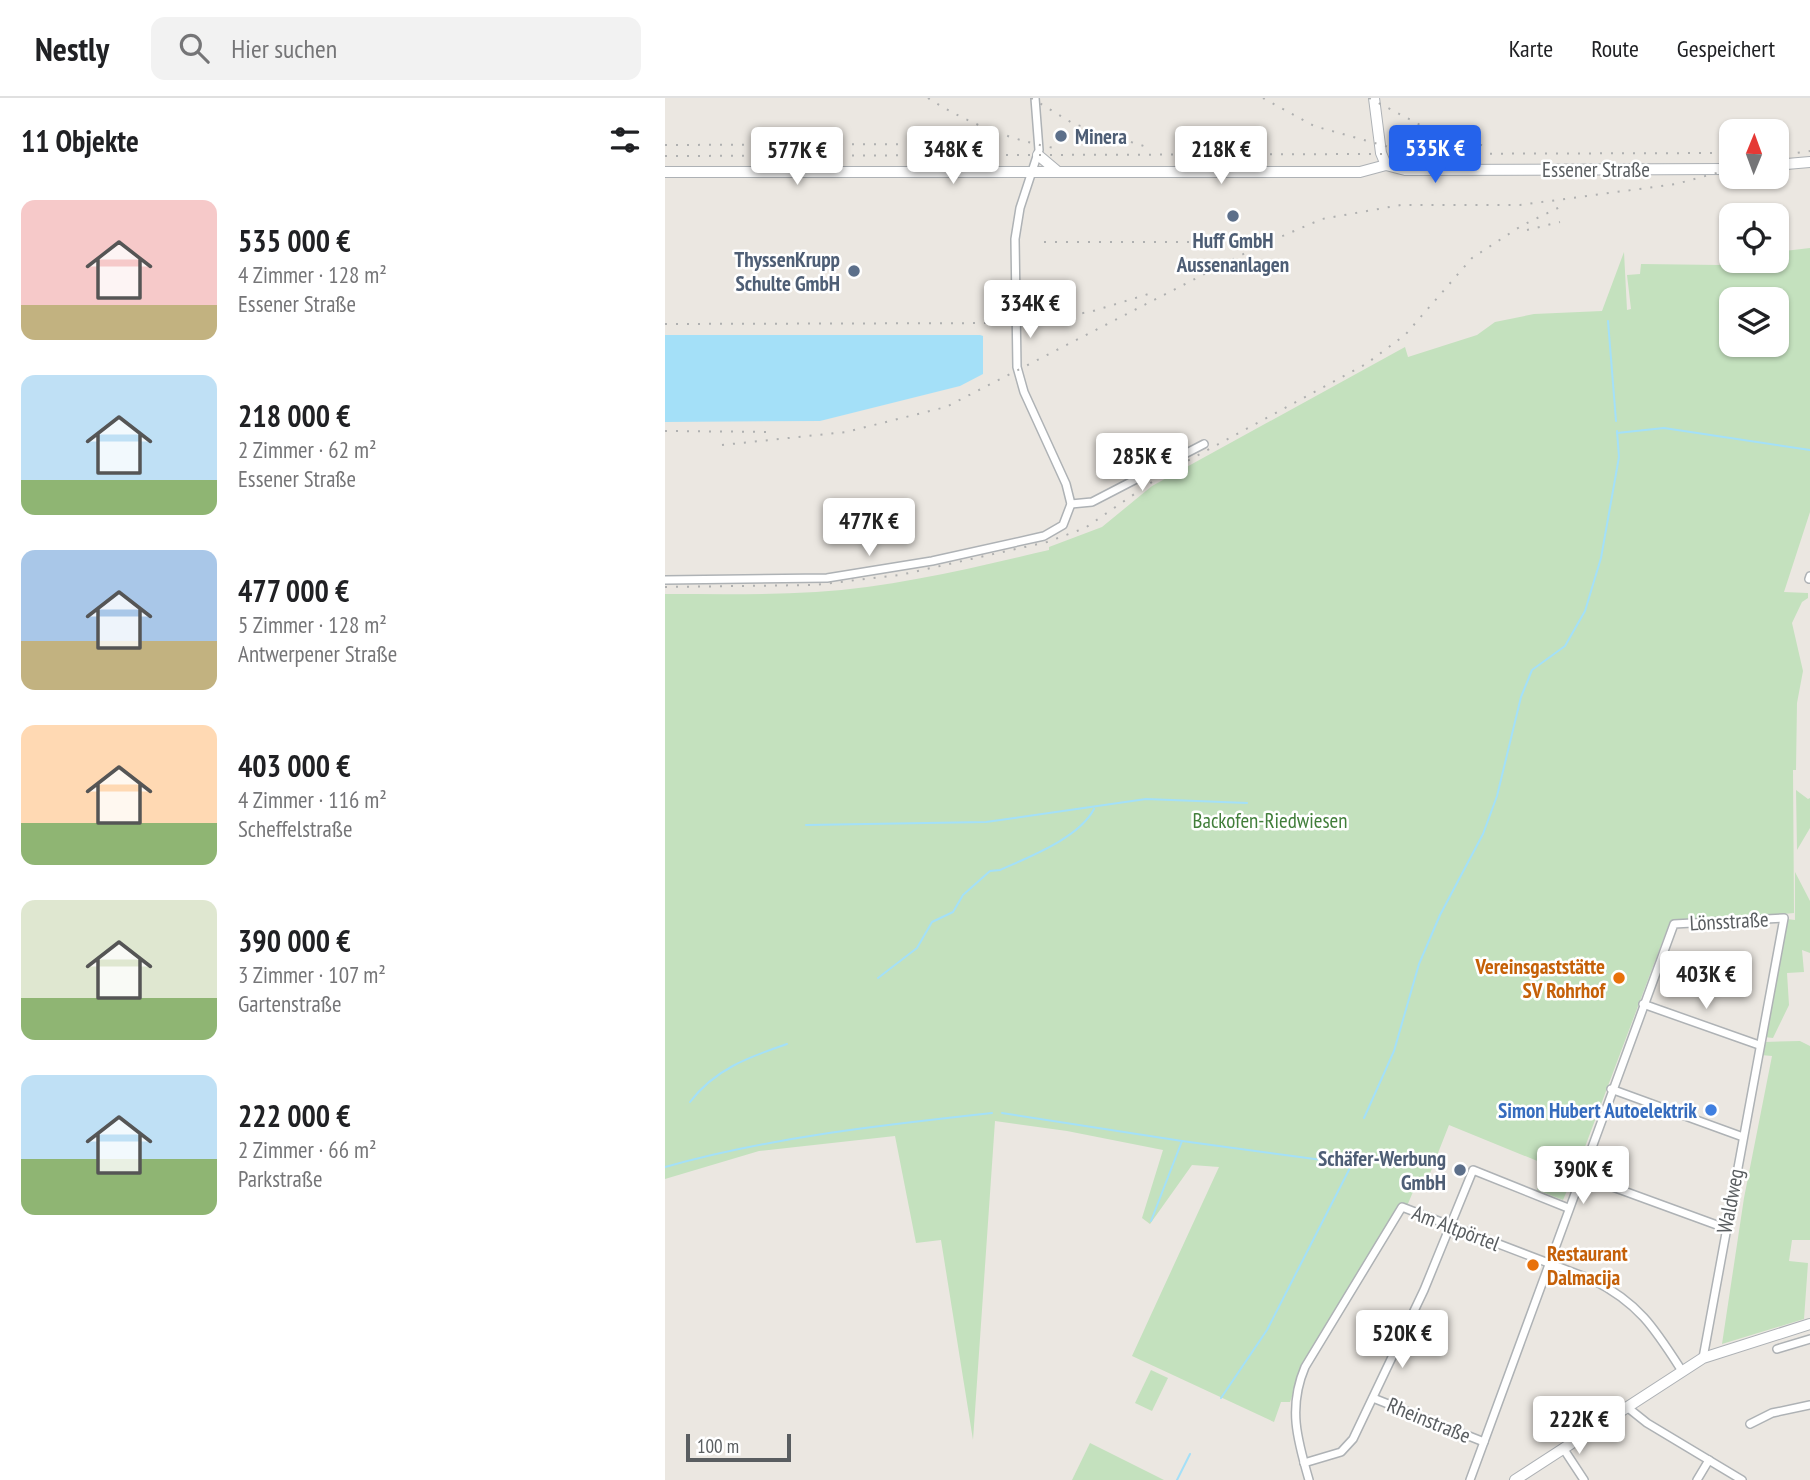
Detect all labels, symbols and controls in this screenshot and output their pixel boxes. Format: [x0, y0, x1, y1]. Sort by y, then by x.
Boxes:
search box [151, 17, 641, 80]
text: Nestly [35, 27, 109, 70]
icon: search [175, 29, 213, 67]
text: Hier suchen [231, 32, 337, 65]
text: Karte [1509, 33, 1553, 64]
text: Route [1591, 33, 1639, 64]
text: Gespeichert [1677, 33, 1775, 64]
north arrow [1719, 119, 1789, 189]
map controls [1719, 119, 1789, 357]
text: 11 Objekte [21, 121, 139, 160]
icon: filters [606, 121, 644, 159]
place label: Minera [1075, 123, 1127, 150]
pin: 348K € [896, 126, 1010, 186]
pin: 218K € [1164, 126, 1278, 186]
pin: 535K € [1378, 126, 1492, 185]
pin: 577K € [740, 127, 854, 187]
marker: Minera [1053, 128, 1069, 144]
text: 535K € [1405, 133, 1465, 162]
text: 348K € [923, 134, 983, 163]
text: 218K € [1191, 134, 1251, 163]
text: 577K € [767, 135, 827, 164]
street label: Essener Straße [1542, 156, 1650, 183]
button: locate [1719, 203, 1789, 273]
marker: Huff GmbH Aussenanlagen [1225, 208, 1241, 224]
text: 535 000 € [238, 221, 351, 260]
place label: Huff GmbH Aussenanlagen [1176, 227, 1289, 278]
icon: home [77, 228, 161, 312]
place label: ThyssenKrupp Schulte GmbH [734, 246, 840, 297]
text: 4 Zimmer · 128 m² [238, 260, 387, 289]
marker: ThyssenKrupp Schulte GmbH [846, 263, 862, 279]
pin: 334K € [973, 280, 1087, 340]
button: layers [1719, 287, 1789, 357]
text: 334K € [1000, 288, 1060, 317]
text: Essener Straße [238, 289, 356, 318]
text: 218 000 € [238, 396, 351, 435]
icon: home [77, 403, 161, 487]
pin: 285K € [1085, 434, 1199, 493]
text: 2 Zimmer · 62 m² [238, 435, 376, 464]
text: 285K € [1112, 441, 1172, 470]
text: Essener Straße [238, 464, 356, 493]
pin: 477K € [812, 498, 926, 558]
text: 477K € [839, 506, 899, 535]
text: 477 000 € [238, 571, 349, 610]
icon: home [77, 578, 161, 662]
text: 5 Zimmer · 128 m² [238, 610, 387, 639]
text: Antwerpener Straße [238, 639, 397, 668]
text: 403 000 € [238, 746, 351, 785]
icon: home [77, 753, 161, 837]
text: 4 Zimmer · 116 m² [238, 785, 387, 814]
park label: Backofen-Riedwiesen [1193, 807, 1347, 834]
text: Scheffelstraße [238, 814, 352, 843]
street label: Lönsstraße [1689, 905, 1769, 937]
text: 390 000 € [238, 921, 351, 960]
icon: home [77, 928, 161, 1012]
pin: 403K € [1649, 951, 1763, 1011]
place label: Vereinsgaststätte SV Rohrhof [1474, 953, 1606, 1004]
text: 403K € [1676, 959, 1736, 988]
text: 3 Zimmer · 107 m² [238, 960, 386, 989]
marker: Vereinsgaststätte SV Rohrhof [1611, 970, 1627, 986]
text: Gartenstraße [238, 989, 341, 1018]
text: 222 000 € [238, 1096, 351, 1135]
place label: Simon Hubert Autoelektrik [1498, 1097, 1697, 1124]
marker: Simon Hubert Autoelektrik [1703, 1102, 1719, 1118]
icon: home [77, 1103, 161, 1187]
text: 2 Zimmer · 66 m² [238, 1135, 376, 1164]
place label: Schäfer-Werbung GmbH [1318, 1145, 1446, 1196]
pin: 390K € [1526, 1146, 1640, 1206]
text: 390K € [1553, 1154, 1613, 1183]
marker: Schäfer-Werbung GmbH [1452, 1162, 1468, 1178]
text: Parkstraße [238, 1164, 323, 1193]
street label: Waldweg [1710, 1166, 1750, 1236]
street label: Am Altpörtel [1408, 1199, 1504, 1257]
place label: Restaurant Dalmacija [1547, 1240, 1628, 1291]
marker: Restaurant Dalmacija [1525, 1257, 1541, 1273]
pin: 520K € [1345, 1310, 1459, 1370]
text: 520K € [1372, 1318, 1432, 1347]
street label: Rheinstraße [1383, 1391, 1475, 1449]
pin: 222K € [1522, 1396, 1636, 1456]
text: 222K € [1549, 1404, 1609, 1433]
scale bar [686, 1431, 791, 1463]
text: 100 m [697, 1434, 739, 1458]

